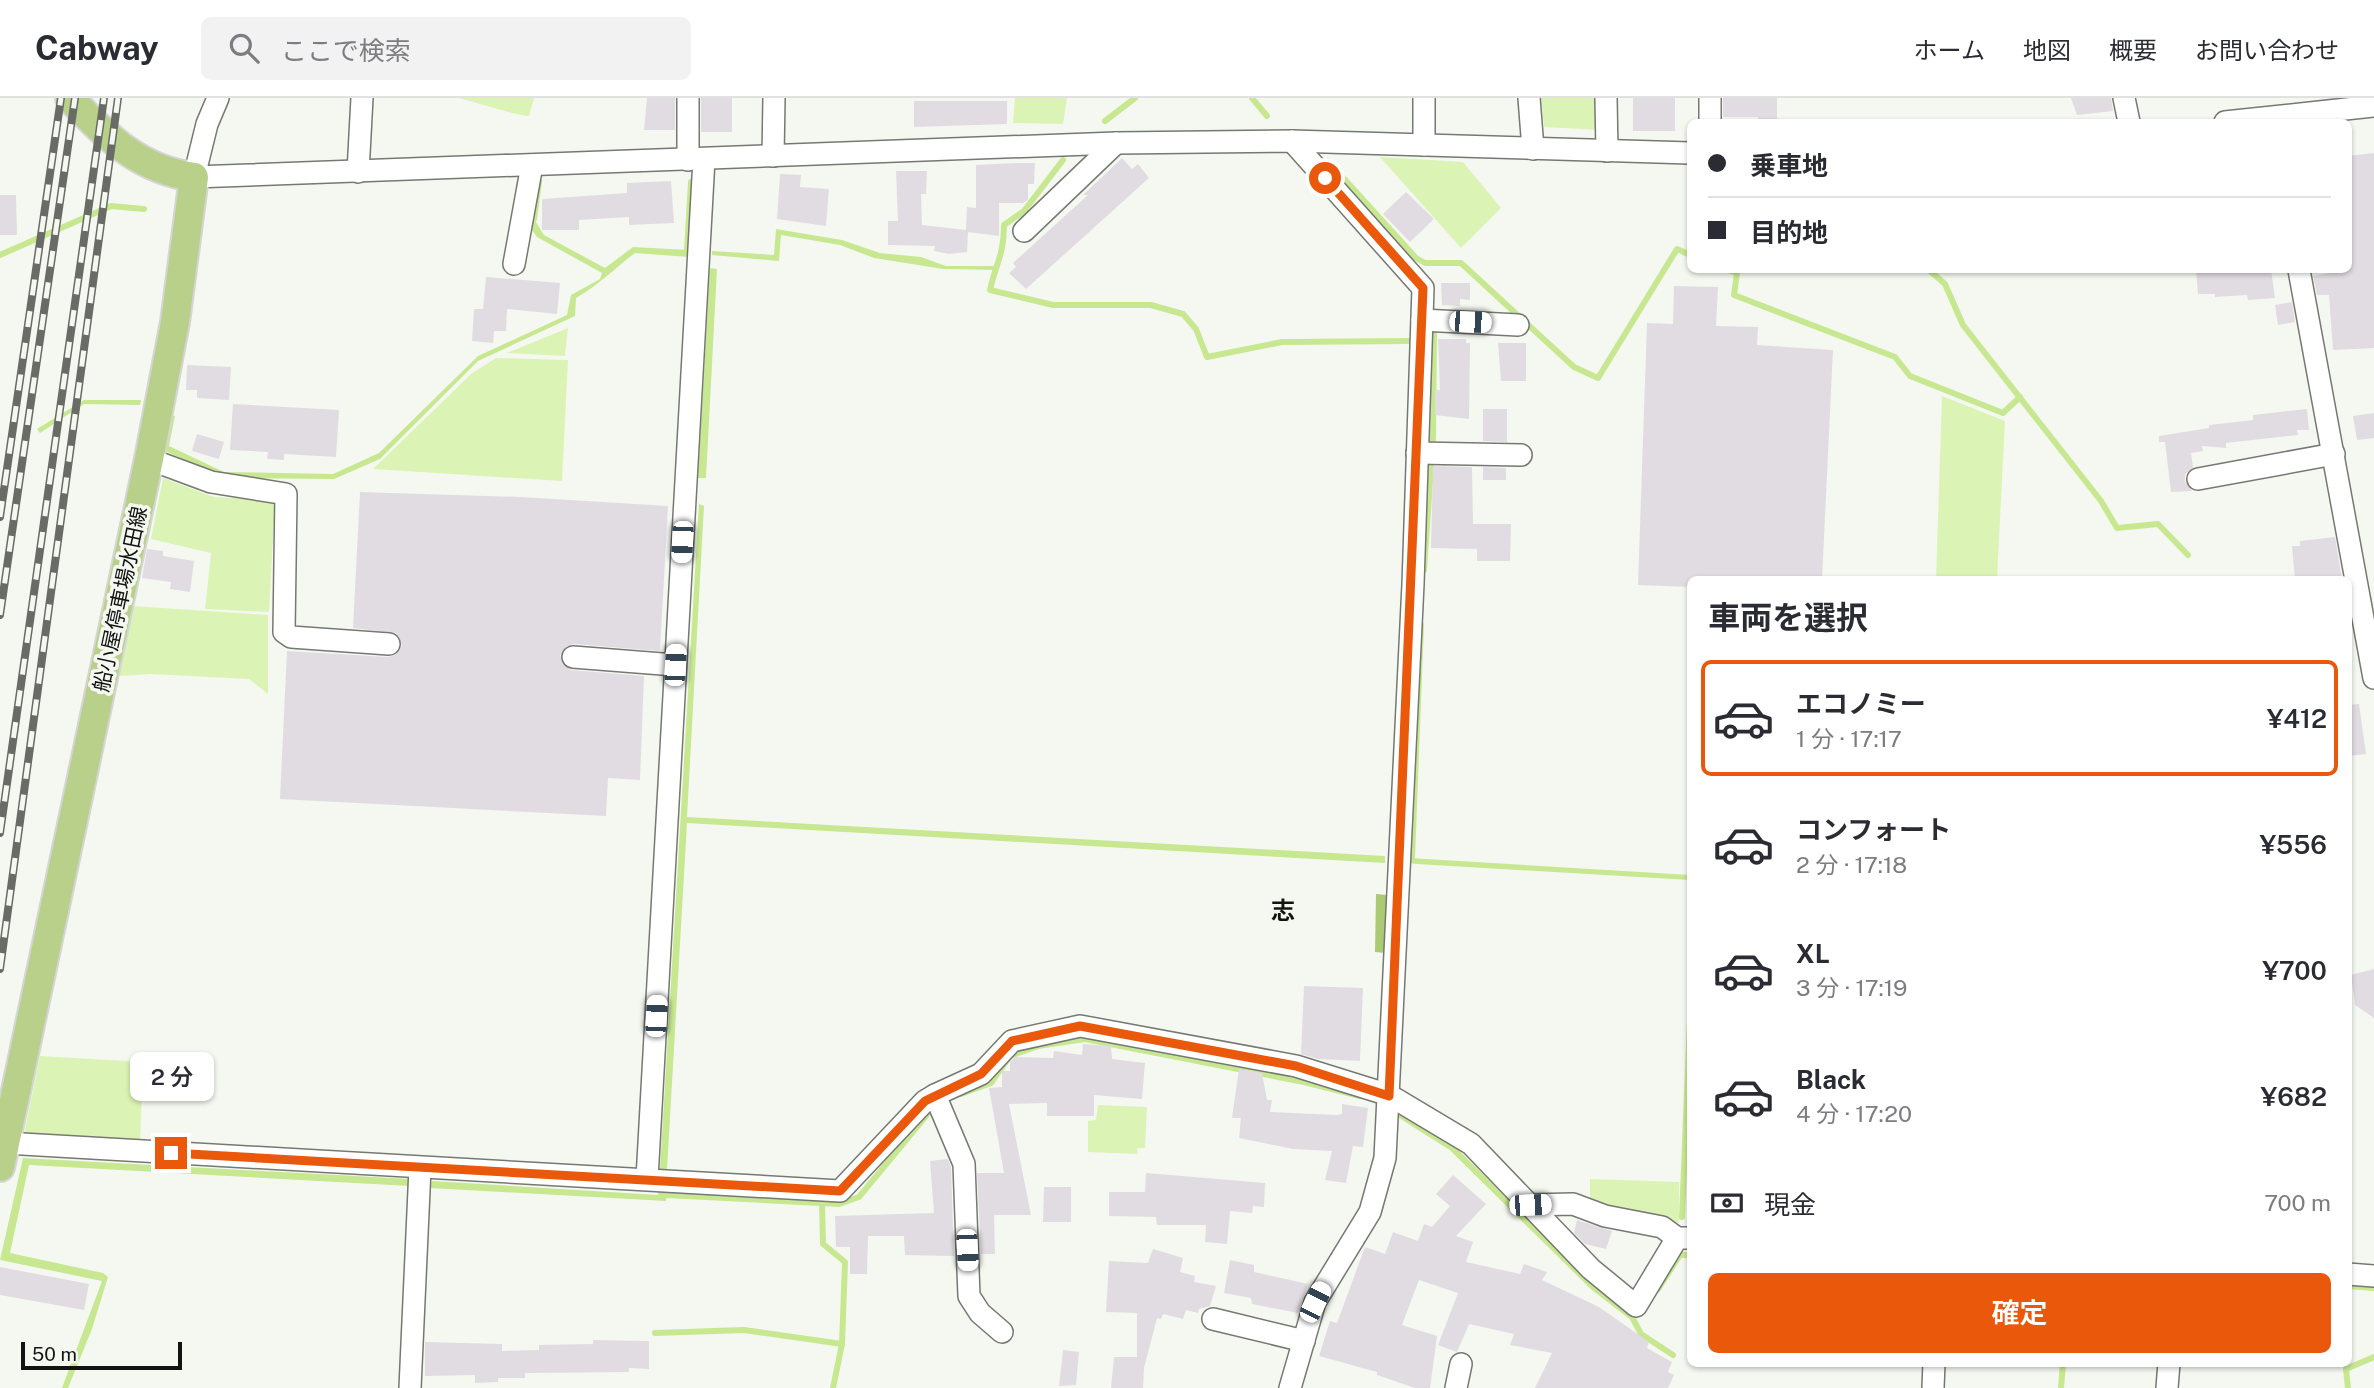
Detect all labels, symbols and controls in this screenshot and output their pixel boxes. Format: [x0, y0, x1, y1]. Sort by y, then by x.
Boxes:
search box [201, 17, 691, 80]
text: Cabway [35, 29, 159, 67]
icon: search [225, 29, 263, 67]
text: ここで検索 [281, 35, 411, 66]
text: ホーム [1914, 36, 1985, 64]
text: 地図 [2023, 36, 2071, 64]
text: 概要 [2109, 36, 2157, 64]
text: お問い合わせ [2195, 36, 2339, 64]
text: 乗車地 [1750, 150, 1828, 181]
route start [1309, 162, 1341, 194]
text: 目的地 [1750, 217, 1828, 248]
car [1449, 311, 1492, 333]
street label: 船小屋停車場水田線 [88, 504, 152, 694]
car [671, 520, 694, 564]
text: 車両を選択 [1708, 599, 1868, 636]
car [664, 643, 687, 687]
icon: car [1712, 687, 1775, 750]
text: エコノミー [1796, 688, 1926, 719]
text: ¥412 [2267, 703, 2327, 734]
text: 1 分 · 17:17 [1796, 725, 1902, 752]
icon: car [1712, 813, 1775, 876]
text: コンフォート [1796, 814, 1951, 845]
text: ¥556 [2259, 829, 2327, 860]
text: 2 分 · 17:18 [1796, 851, 1907, 878]
district label: 志 [1271, 896, 1295, 924]
text: XL [1796, 938, 1830, 969]
icon: car [1712, 939, 1775, 1002]
text: ¥700 [2262, 955, 2327, 986]
text: 3 分 · 17:19 [1796, 974, 1907, 1001]
car [645, 994, 668, 1038]
callout: 2 分 [129, 1052, 213, 1100]
text: 2 分 [151, 1063, 193, 1090]
text: Black [1796, 1064, 1866, 1095]
icon: car [1712, 1065, 1775, 1128]
text: ¥682 [2261, 1081, 2327, 1112]
text: 4 分 · 17:20 [1796, 1100, 1912, 1127]
route end [155, 1137, 187, 1169]
icon: cash [1708, 1184, 1746, 1222]
text: 現金 [1764, 1189, 1816, 1220]
text: 700 m [2264, 1189, 2331, 1216]
car [1509, 1194, 1552, 1216]
car [956, 1228, 979, 1272]
button: 確定 [1708, 1273, 2331, 1353]
car [1297, 1279, 1334, 1325]
scale bar [21, 1339, 182, 1371]
text: 50 m [32, 1343, 77, 1365]

